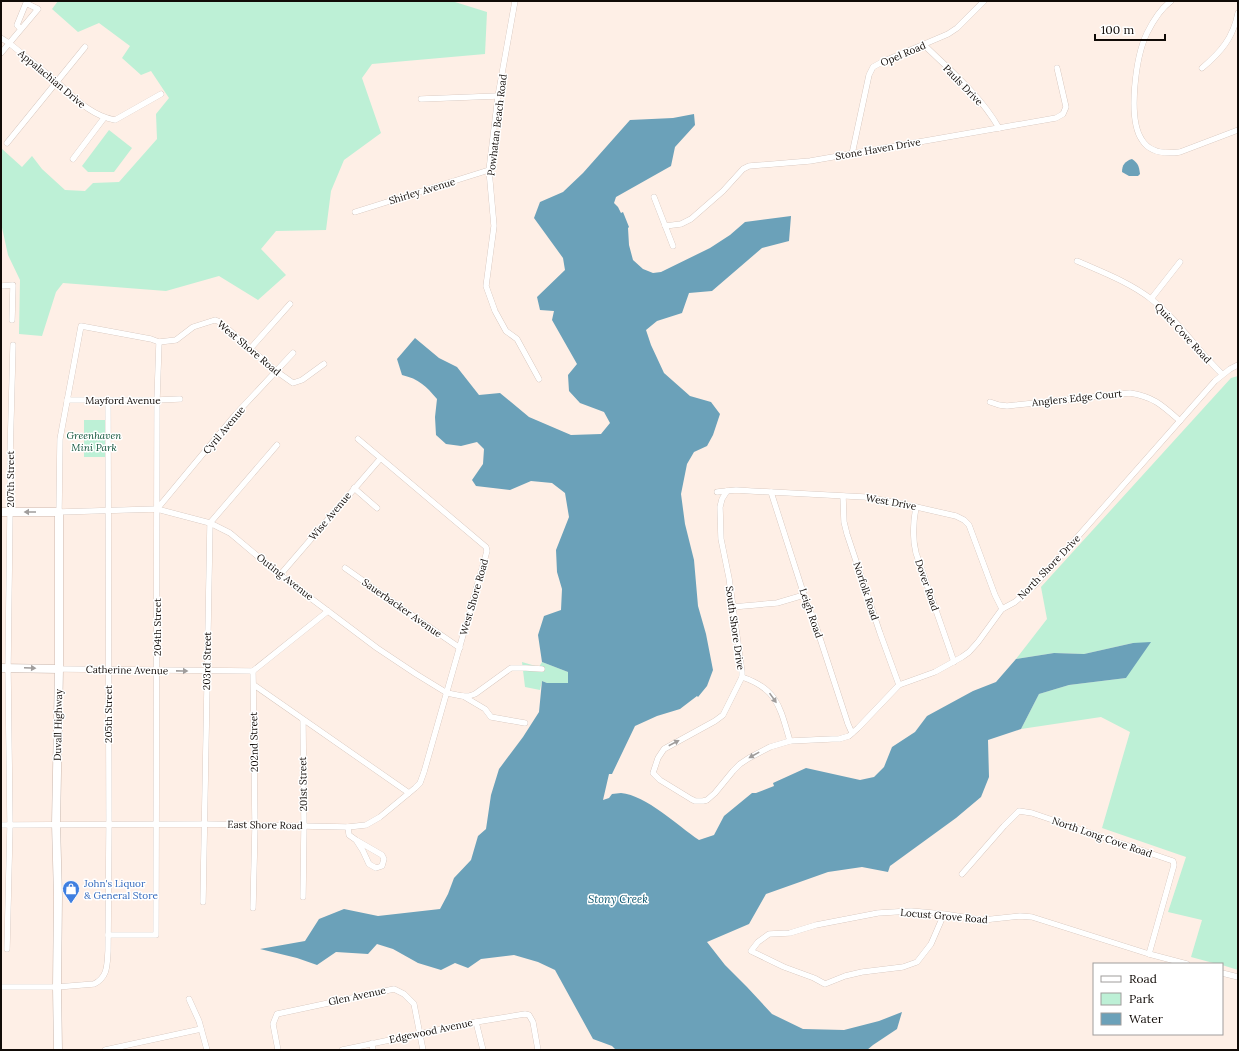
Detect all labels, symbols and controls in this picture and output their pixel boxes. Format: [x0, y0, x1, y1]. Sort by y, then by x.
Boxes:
scale bar [1095, 16, 1165, 42]
text: 100 m [1101, 22, 1134, 37]
street label: Opel Road [878, 39, 928, 69]
street label: Appalachian Drive [15, 46, 89, 111]
street label: Pauls Drive [940, 62, 986, 109]
street label: Powhatan Beach Road [484, 73, 510, 177]
street label: Stone Haven Drive [834, 135, 922, 163]
street label: Shirley Avenue [387, 175, 457, 207]
street label: Quiet Cove Road [1152, 300, 1214, 366]
street label: West Shore Road [215, 318, 283, 378]
street label: Anglers Edge Court [1030, 387, 1123, 409]
street label: Mayford Avenue [85, 394, 161, 407]
street label: Cyril Avenue [200, 403, 248, 457]
park label: Greenhaven Mini Park [66, 429, 122, 454]
street label: 207th Street [4, 450, 17, 507]
street label: Wise Avenue [306, 489, 354, 543]
street label: West Drive [865, 491, 918, 513]
one-way arrow [23, 509, 36, 515]
street label: North Shore Drive [1015, 531, 1084, 602]
street label: Outing Avenue [254, 551, 317, 604]
street label: West Shore Road [457, 557, 491, 637]
street label: Dover Road [912, 557, 942, 613]
street label: Norfolk Road [850, 560, 882, 622]
street label: Sauerbacker Avenue [360, 576, 445, 641]
street label: South Shore Drive [723, 585, 747, 671]
street label: Leigh Road [796, 586, 826, 640]
street label: 204th Street [151, 598, 164, 656]
street label: 203rd Street [200, 632, 214, 690]
street label: Catherine Avenue [86, 663, 169, 677]
one-way arrow [24, 665, 36, 672]
one-way arrow [176, 667, 188, 674]
street label: 205th Street [102, 685, 115, 743]
street label: Duvall Highway [51, 688, 65, 761]
one-way arrow [769, 693, 777, 703]
street label: 202nd Street [247, 712, 261, 772]
one-way arrow [668, 740, 680, 746]
one-way arrow [748, 752, 760, 758]
street label: 201st Street [296, 756, 310, 811]
street label: North Long Cove Road [1050, 814, 1154, 860]
street label: East Shore Road [227, 818, 303, 832]
place label: John's Liquor & General Store [83, 877, 158, 902]
shop icon: John's Liquor & General Store [61, 879, 81, 904]
water label: Stony Creek [588, 892, 648, 906]
street label: Locust Grove Road [900, 906, 988, 926]
legend [1093, 963, 1223, 1035]
text: Road [1129, 971, 1157, 986]
street label: Glen Avenue [327, 983, 387, 1008]
text: Park [1129, 991, 1155, 1006]
text: Water [1129, 1011, 1164, 1026]
street label: Edgewood Avenue [388, 1016, 475, 1046]

